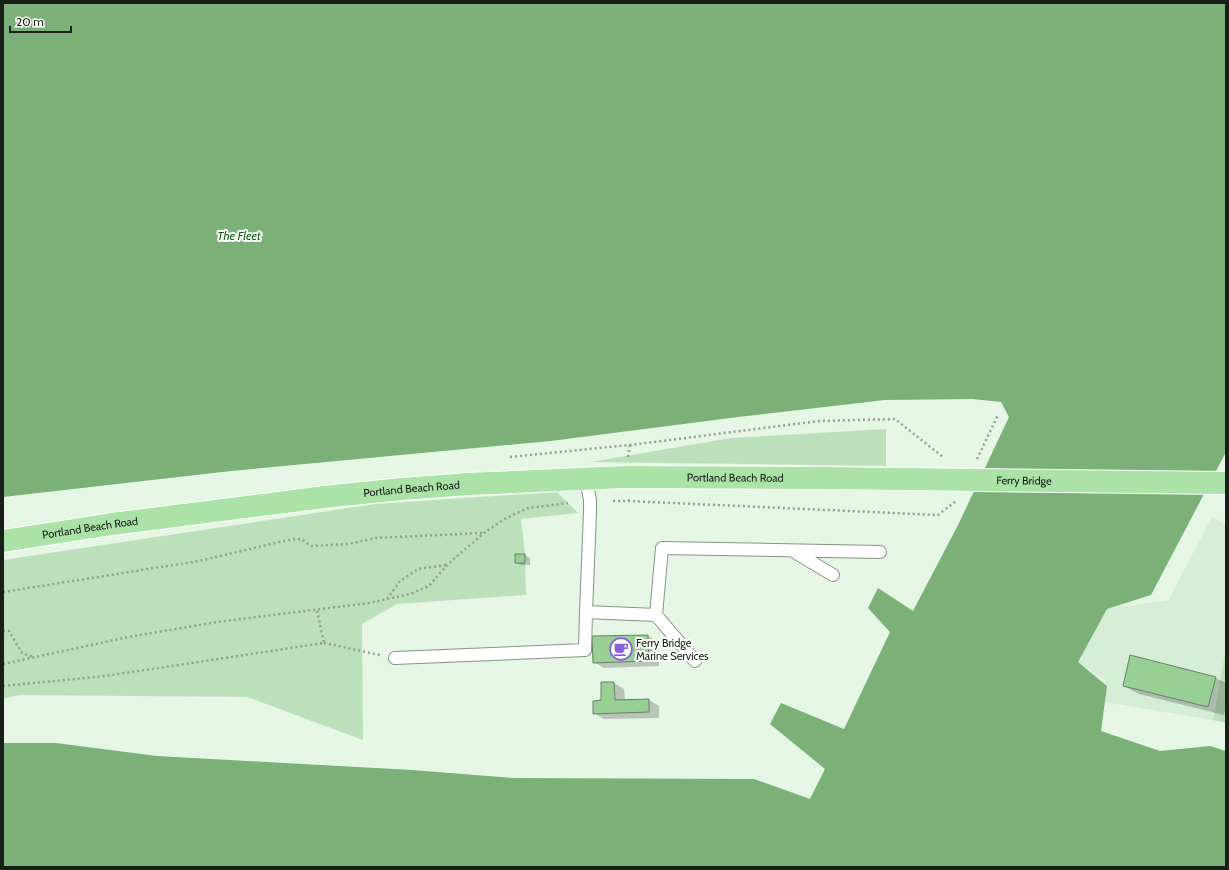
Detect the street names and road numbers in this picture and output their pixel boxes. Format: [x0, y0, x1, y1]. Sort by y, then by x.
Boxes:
street label: Portland Beach Road [687, 470, 784, 485]
street label: Ferry Bridge [996, 473, 1052, 488]
street label: Portland Beach Road [363, 478, 460, 500]
street label: Portland Beach Road [41, 514, 139, 542]

